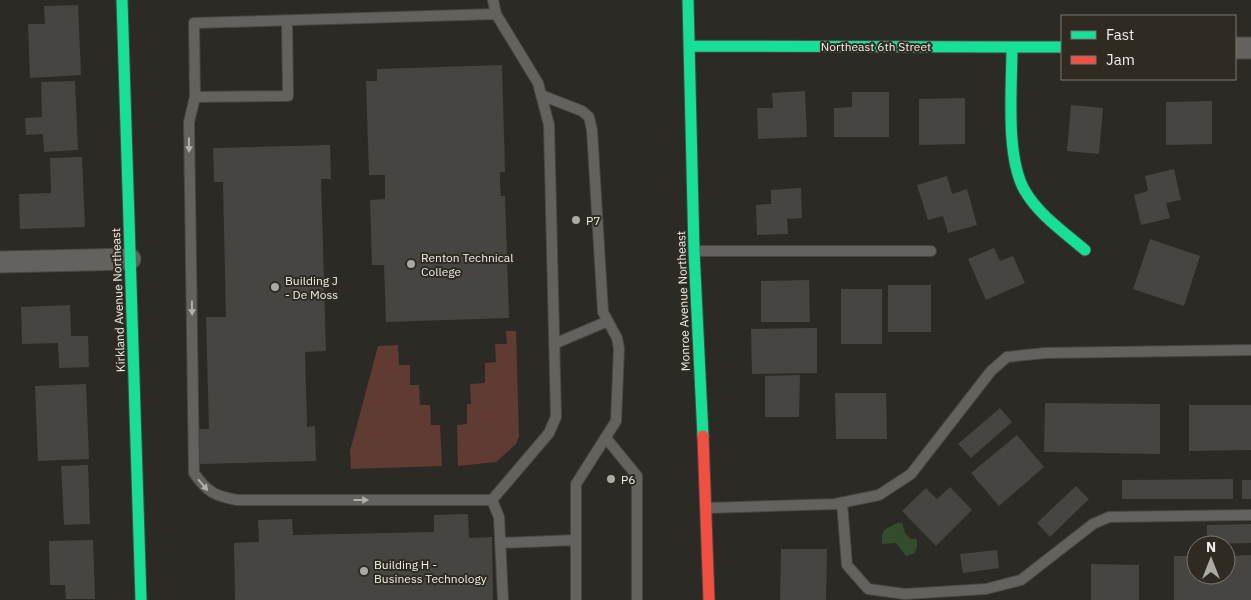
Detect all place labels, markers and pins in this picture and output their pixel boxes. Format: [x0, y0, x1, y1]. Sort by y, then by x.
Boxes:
place label: P7 [586, 213, 600, 228]
marker: P7 [570, 214, 582, 226]
place label: Renton Technical College [421, 250, 514, 279]
marker: Renton Technical College [405, 258, 417, 270]
place label: Building J - De Moss [285, 273, 338, 302]
marker: Building J - De Moss [269, 281, 281, 293]
place label: P6 [621, 472, 635, 487]
marker: P6 [605, 473, 617, 485]
place label: Building H - Business Technology [374, 557, 487, 586]
marker: Building H - Business Technology [358, 565, 370, 577]

